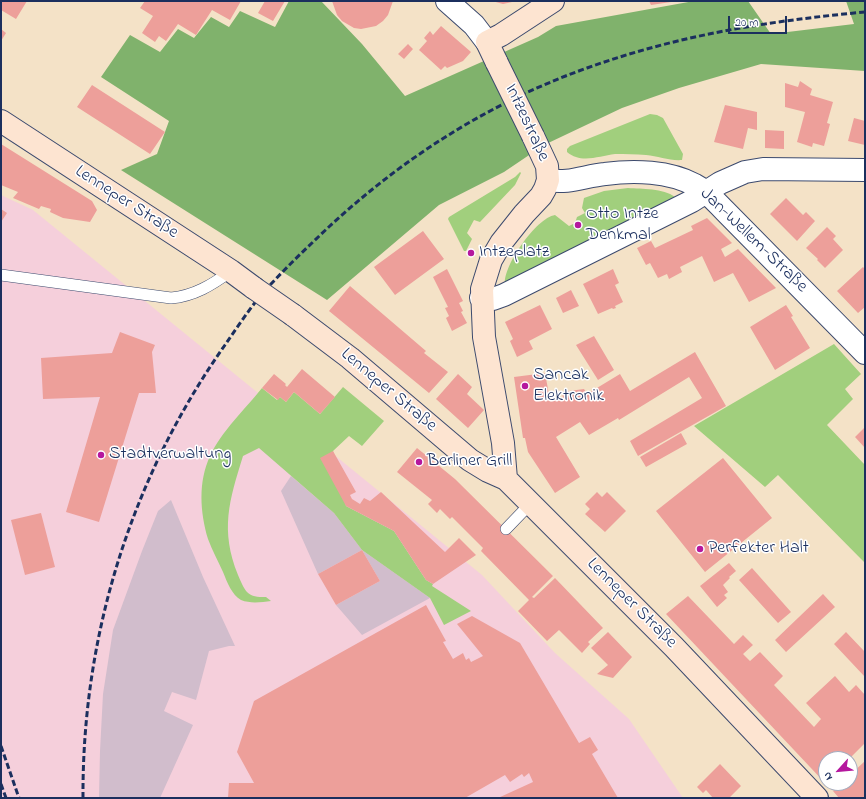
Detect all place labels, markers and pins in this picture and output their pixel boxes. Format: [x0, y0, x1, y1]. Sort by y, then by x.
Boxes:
place label: Otto Intze Denkmal [586, 204, 659, 246]
marker: Otto Intze Denkmal [573, 220, 583, 230]
place label: Intzeplatz [479, 242, 549, 264]
marker: Intzeplatz [466, 248, 476, 258]
place label: Sancak Elektronik [533, 365, 604, 408]
marker: Sancak Elektronik [520, 381, 530, 391]
place label: Stadtverwaltung [109, 444, 231, 466]
marker: Stadtverwaltung [96, 450, 106, 460]
place label: Berliner Grill [427, 451, 512, 473]
marker: Berliner Grill [414, 457, 424, 467]
place label: Perfekter Halt [708, 538, 809, 560]
marker: Perfekter Halt [695, 544, 705, 554]

